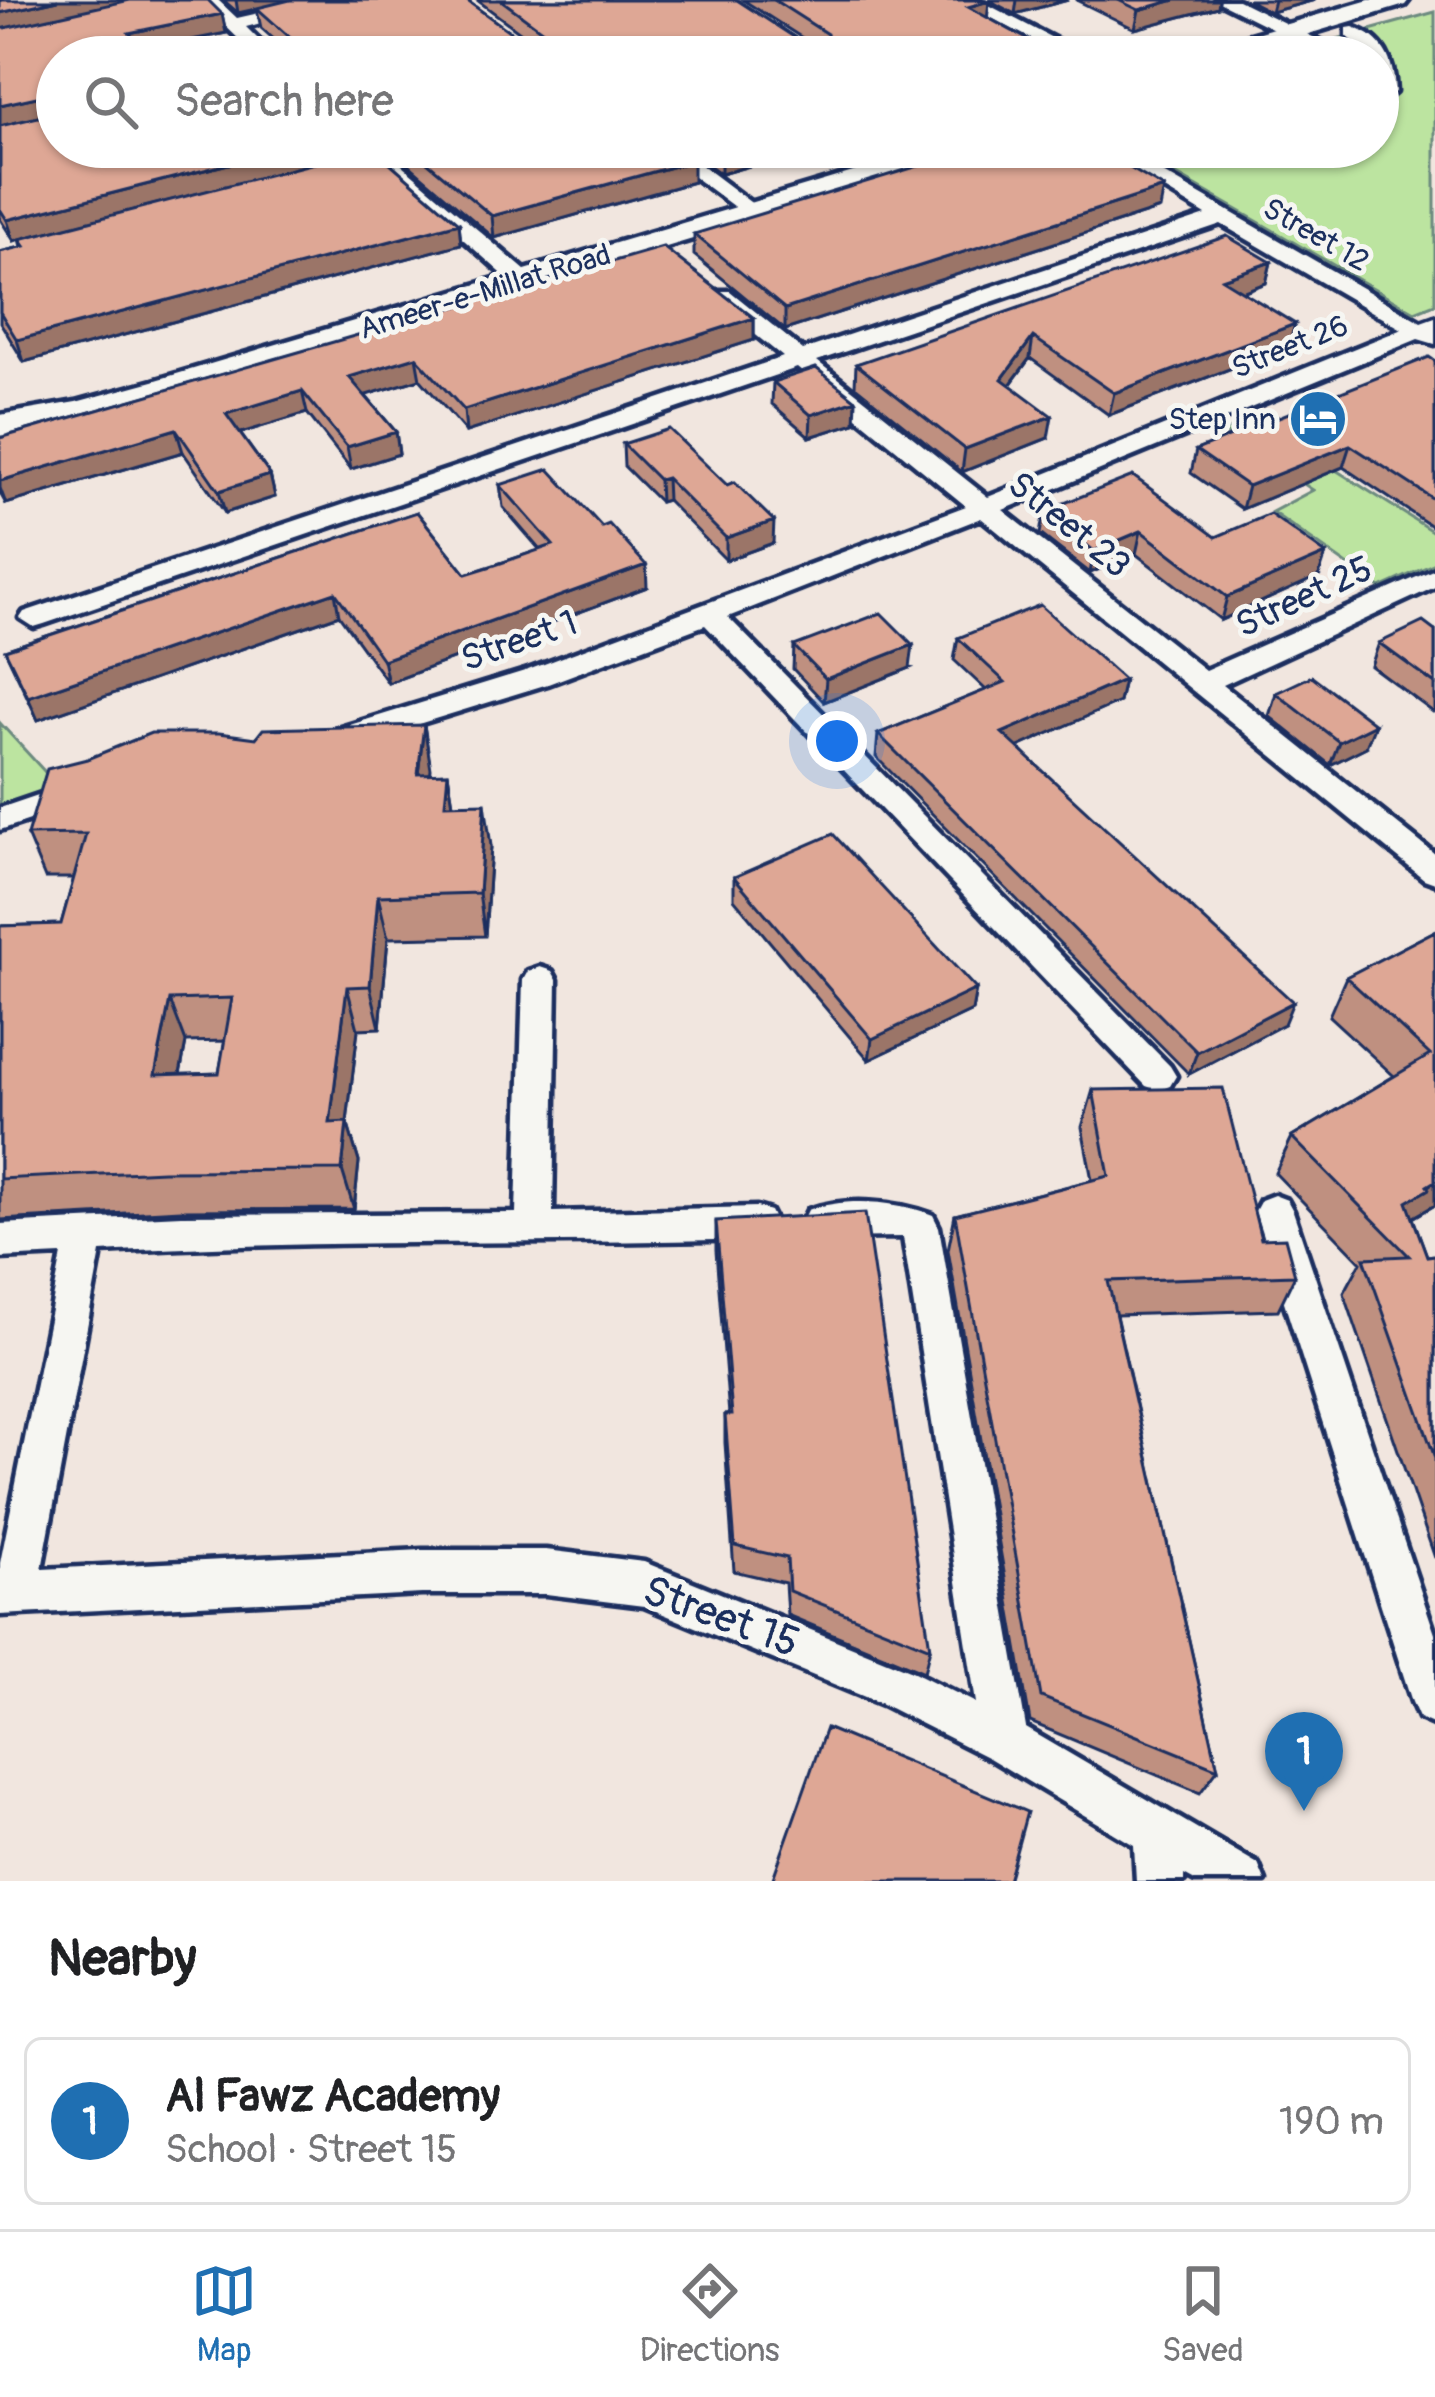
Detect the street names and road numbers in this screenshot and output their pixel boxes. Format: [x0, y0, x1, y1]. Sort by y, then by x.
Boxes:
street label: Street 12 [1256, 190, 1376, 280]
street label: Ameer-e-Millat Road [355, 236, 615, 348]
street label: Street 26 [1226, 307, 1354, 387]
street label: Street 23 [999, 462, 1139, 588]
street label: Street 25 [1229, 546, 1379, 648]
street label: Street 1 [455, 600, 583, 682]
street label: Street 15 [636, 1565, 806, 1669]

